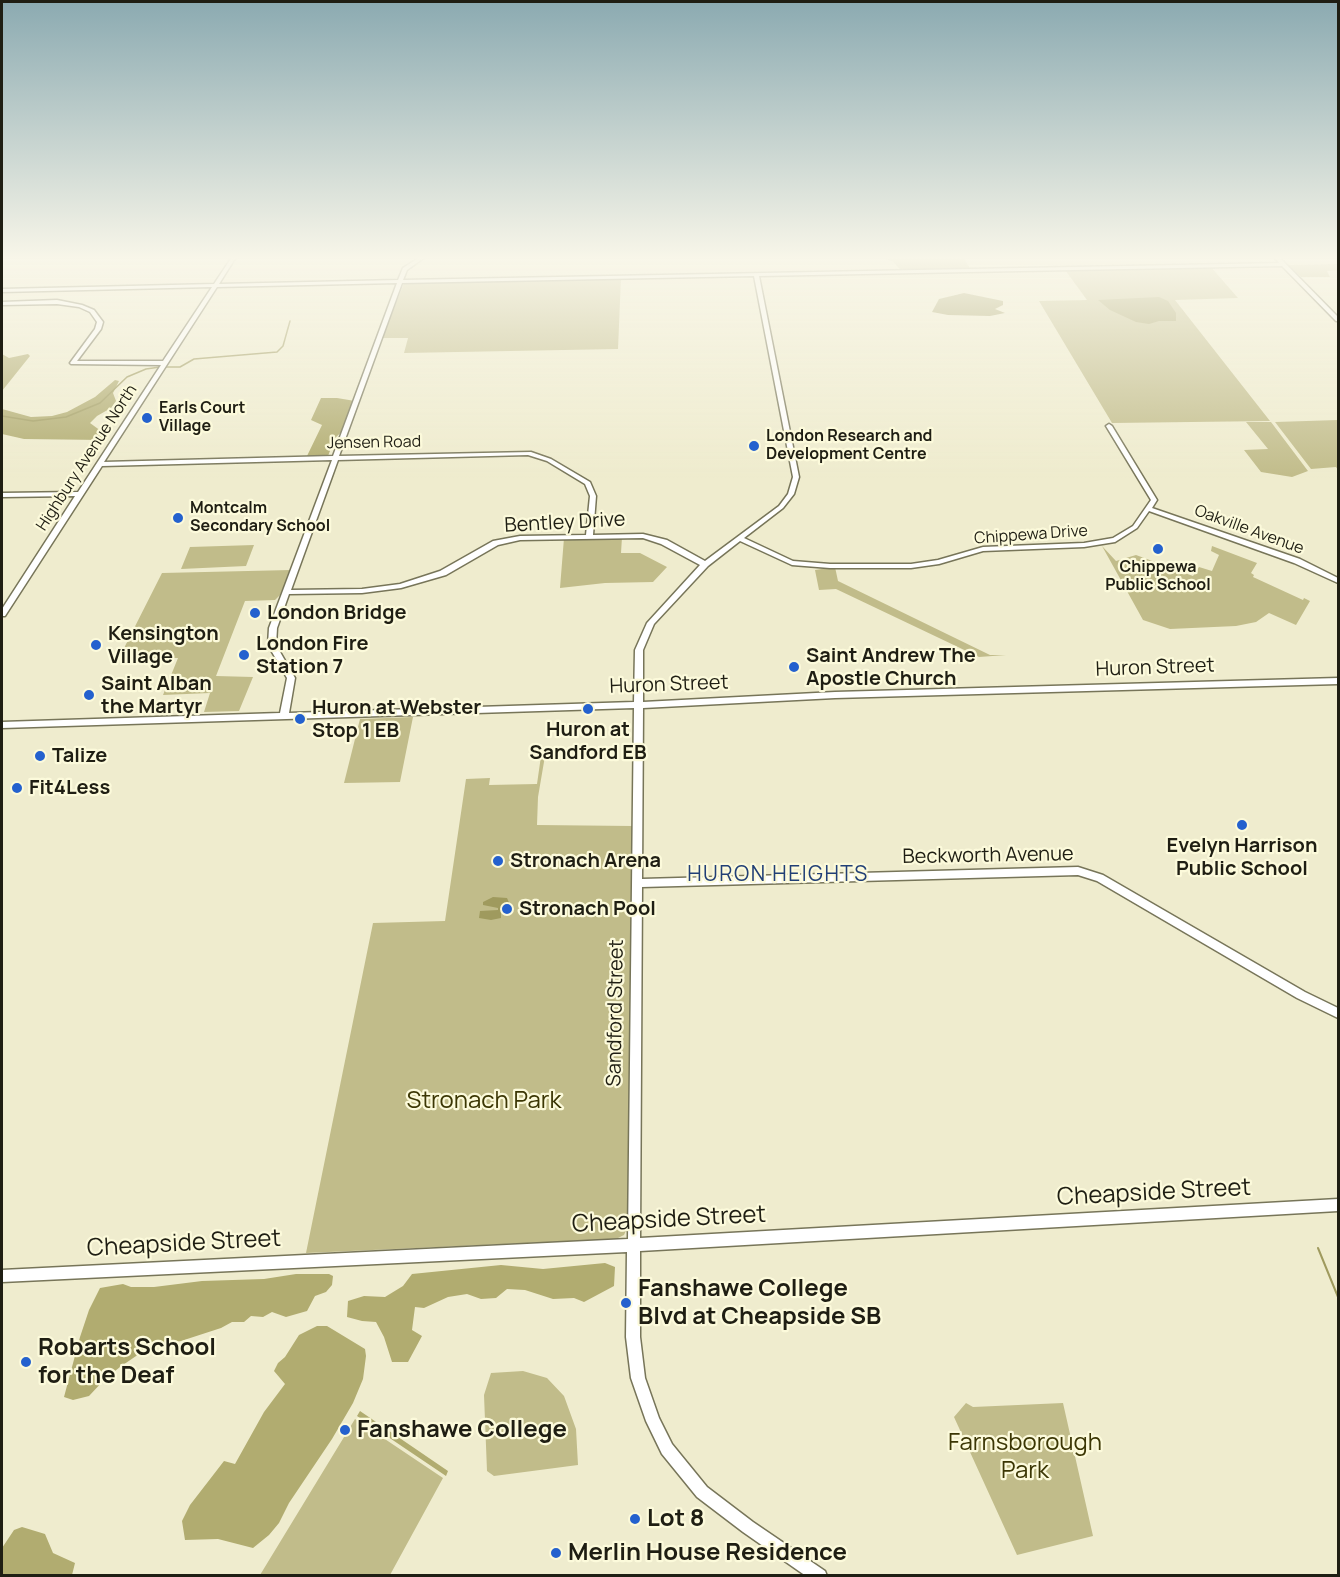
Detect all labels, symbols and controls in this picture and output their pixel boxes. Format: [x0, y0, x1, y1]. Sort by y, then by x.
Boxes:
street label: Highbury Avenue North [33, 381, 141, 535]
place label: Earls Court Village [159, 399, 245, 437]
marker: Earls Court Village [140, 411, 154, 425]
place label: London Research and Development Centre [766, 427, 932, 465]
street label: Jensen Road [327, 433, 421, 453]
marker: London Research and Development Centre [747, 439, 761, 453]
place label: Montcalm Secondary School [190, 499, 330, 537]
street label: Oakville Avenue [1192, 501, 1306, 559]
street label: Bentley Drive [504, 508, 626, 538]
marker: Montcalm Secondary School [171, 511, 185, 525]
street label: Chippewa Drive [973, 521, 1089, 549]
marker: Chippewa Public School [1151, 542, 1165, 556]
place label: Chippewa Public School [1105, 558, 1211, 596]
place label: London Bridge [267, 601, 406, 625]
marker: London Bridge [248, 606, 262, 620]
place label: Kensington Village [108, 622, 219, 669]
place label: London Fire Station 7 [256, 632, 368, 679]
marker: Kensington Village [89, 638, 103, 652]
place label: Saint Andrew The Apostle Church [806, 644, 976, 691]
marker: London Fire Station 7 [237, 648, 251, 662]
street label: Huron Street [1095, 654, 1215, 682]
marker: Saint Andrew The Apostle Church [787, 660, 801, 674]
street label: Huron Street [609, 671, 729, 699]
place label: Saint Alban the Martyr [101, 672, 212, 719]
marker: Saint Alban the Martyr [82, 688, 96, 702]
place label: Huron at Webster Stop 1 EB [312, 696, 481, 743]
marker: Huron at Sandford EB [581, 702, 595, 716]
marker: Huron at Webster Stop 1 EB [293, 712, 307, 726]
place label: Huron at Sandford EB [529, 718, 647, 765]
place label: Talize [52, 744, 107, 768]
marker: Talize [33, 749, 47, 763]
place label: Fit4Less [29, 776, 110, 800]
marker: Fit4Less [10, 781, 24, 795]
marker: Evelyn Harrison Public School [1235, 818, 1249, 832]
place label: Evelyn Harrison Public School [1167, 834, 1317, 881]
street label: Beckworth Avenue [902, 843, 1074, 869]
place label: Stronach Arena [510, 849, 661, 873]
marker: Stronach Arena [491, 854, 505, 868]
district label: HURON HEIGHTS [687, 862, 869, 888]
place label: Stronach Pool [519, 897, 656, 921]
marker: Stronach Pool [500, 902, 514, 916]
street label: Sandford Street [603, 939, 629, 1087]
park label: Stronach Park [407, 1087, 561, 1115]
street label: Cheapside Street [1056, 1174, 1252, 1212]
street label: Cheapside Street [571, 1201, 767, 1239]
street label: Cheapside Street [86, 1225, 282, 1263]
place label: Fanshawe College Blvd at Cheapside SB [638, 1275, 881, 1331]
marker: Fanshawe College Blvd at Cheapside SB [619, 1296, 633, 1310]
place label: Robarts School for the Deaf [38, 1334, 216, 1390]
marker: Robarts School for the Deaf [19, 1355, 33, 1369]
place label: Fanshawe College [357, 1416, 567, 1444]
marker: Fanshawe College [338, 1423, 352, 1437]
park label: Farnsborough Park [948, 1429, 1102, 1485]
place label: Lot 8 [647, 1505, 705, 1533]
marker: Lot 8 [628, 1512, 642, 1526]
place label: Merlin House Residence [568, 1539, 847, 1567]
marker: Merlin House Residence [549, 1546, 563, 1560]

